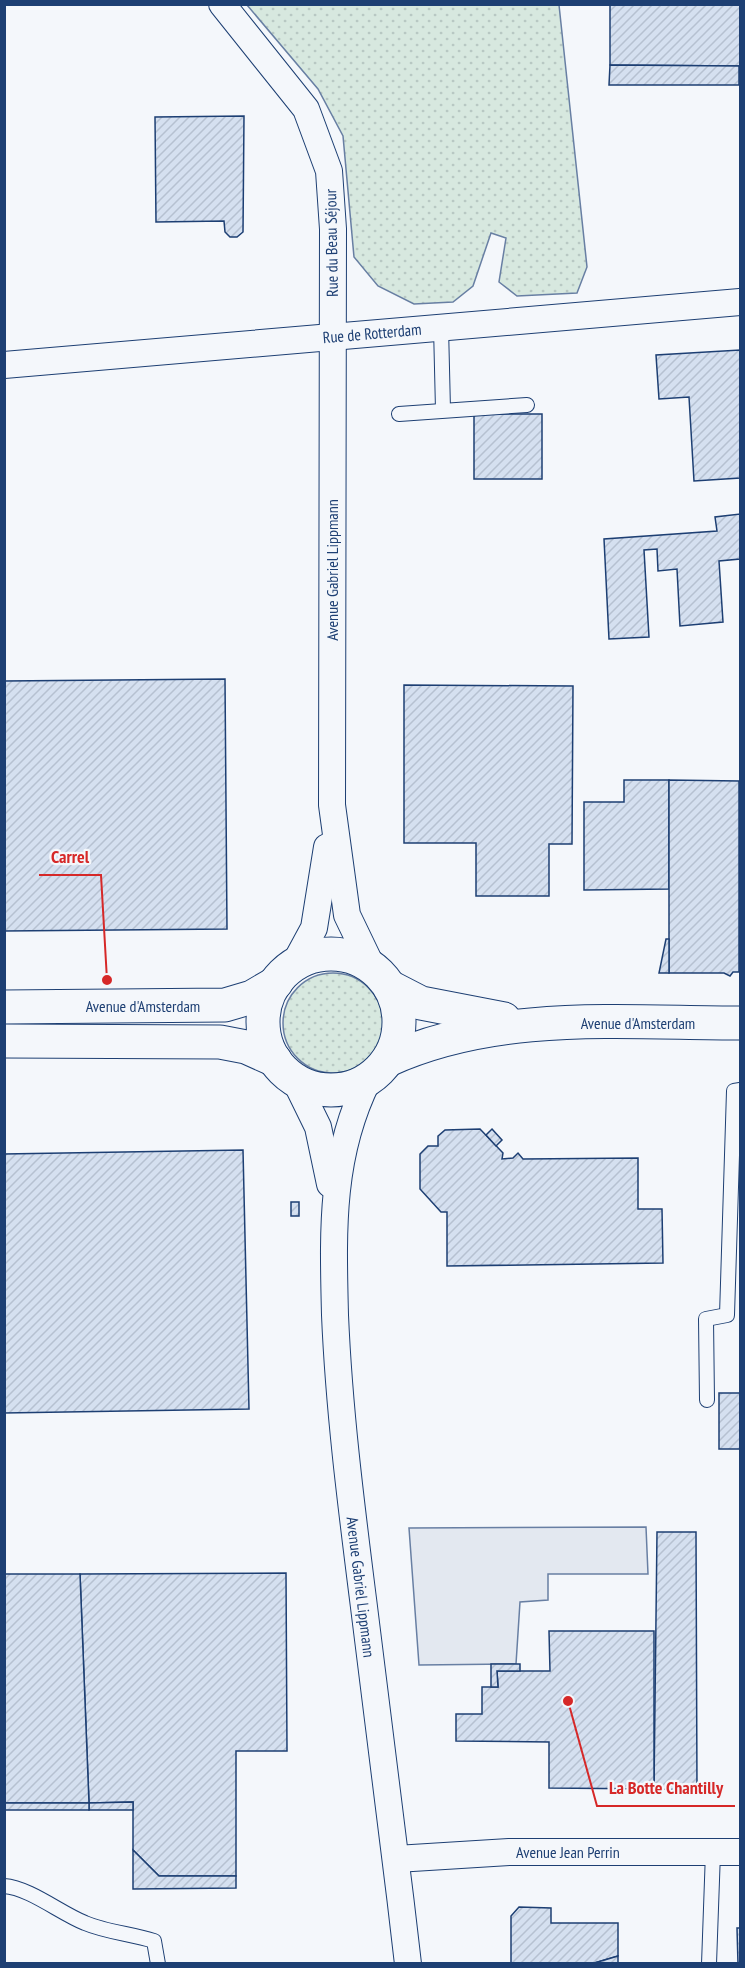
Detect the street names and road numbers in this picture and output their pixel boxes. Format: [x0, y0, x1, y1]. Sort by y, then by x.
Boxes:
street label: Rue du Beau Séjour [320, 188, 342, 297]
street label: Rue de Rotterdam [322, 319, 422, 347]
street label: Avenue Gabriel Lippmann [322, 499, 342, 641]
street label: Avenue d'Amsterdam [86, 996, 200, 1016]
street label: Avenue d'Amsterdam [581, 1013, 695, 1033]
street label: Avenue Gabriel Lippmann [342, 1516, 380, 1658]
street label: Avenue Jean Perrin [516, 1842, 620, 1862]

